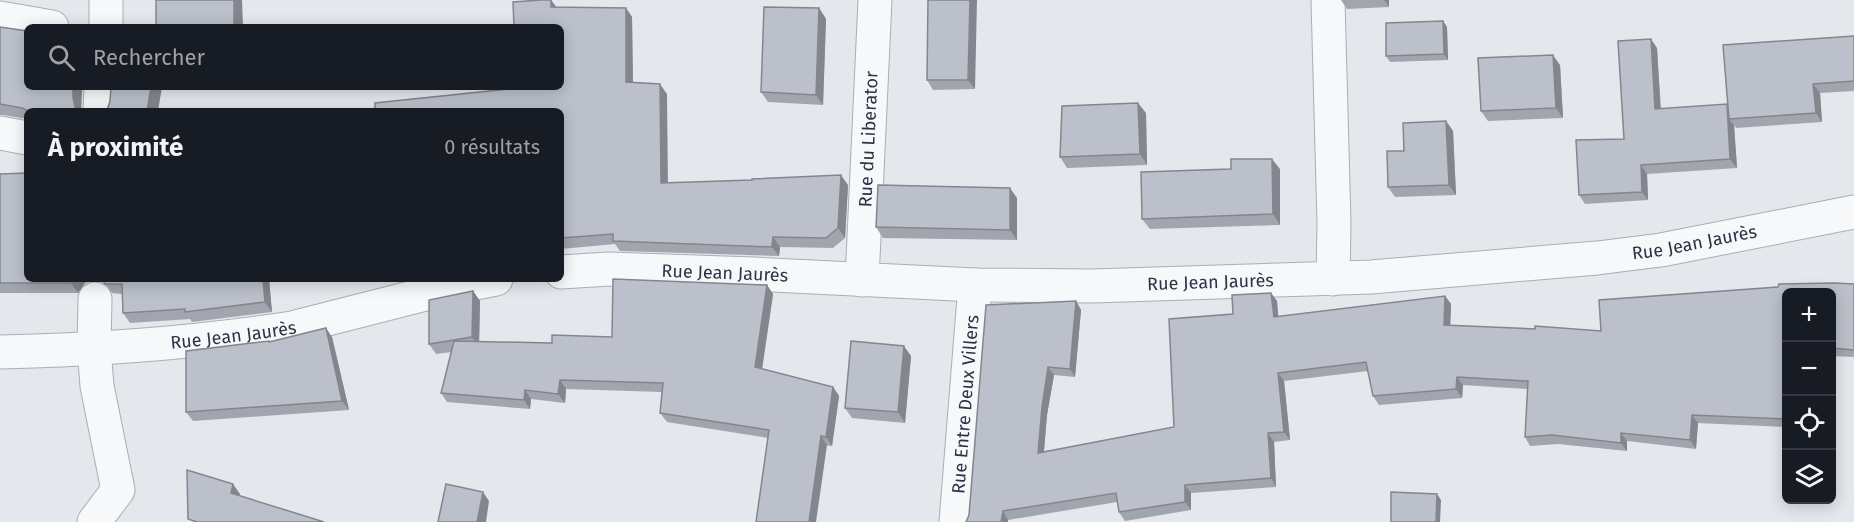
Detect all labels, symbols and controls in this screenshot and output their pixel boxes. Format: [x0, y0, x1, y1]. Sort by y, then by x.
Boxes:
search box [24, 24, 564, 90]
icon: search [45, 41, 78, 74]
text: Rechercher [93, 44, 205, 71]
street label: Rue du Liberator [854, 70, 883, 208]
text: À proximité [48, 132, 183, 163]
text: 0 résultats [444, 135, 540, 159]
street label: Rue Jean Jaurès [1631, 220, 1759, 265]
street label: Rue Jean Jaurès [661, 260, 789, 287]
street label: Rue Jean Jaurès [1147, 269, 1274, 295]
map controls [1782, 288, 1836, 504]
button: + [1782, 288, 1836, 342]
street label: Rue Entre Deux Villers [947, 314, 984, 495]
street label: Rue Jean Jaurès [169, 316, 298, 354]
button: − [1782, 342, 1836, 396]
button: locate [1782, 396, 1836, 450]
button: layers [1782, 450, 1836, 504]

